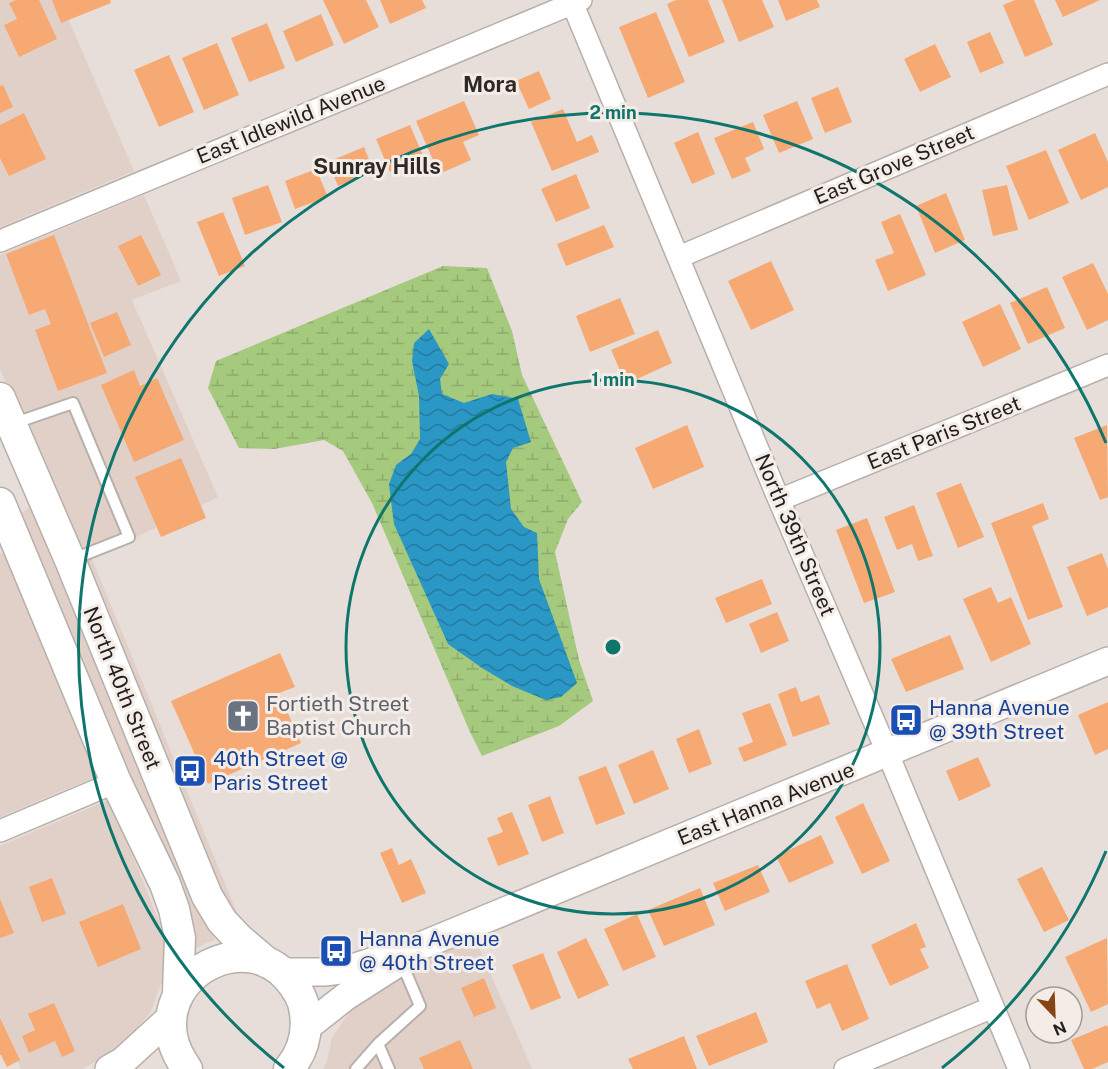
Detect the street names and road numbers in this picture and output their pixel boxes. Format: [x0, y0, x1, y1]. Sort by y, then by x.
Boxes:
street label: East Idlewild Avenue [193, 70, 389, 169]
street label: East Grove Street [810, 119, 978, 210]
street label: East Paris Street [863, 390, 1024, 475]
street label: North 39th Street [750, 450, 841, 620]
street label: North 40th Street [78, 603, 167, 773]
street label: East Hanna Avenue [674, 757, 858, 850]

